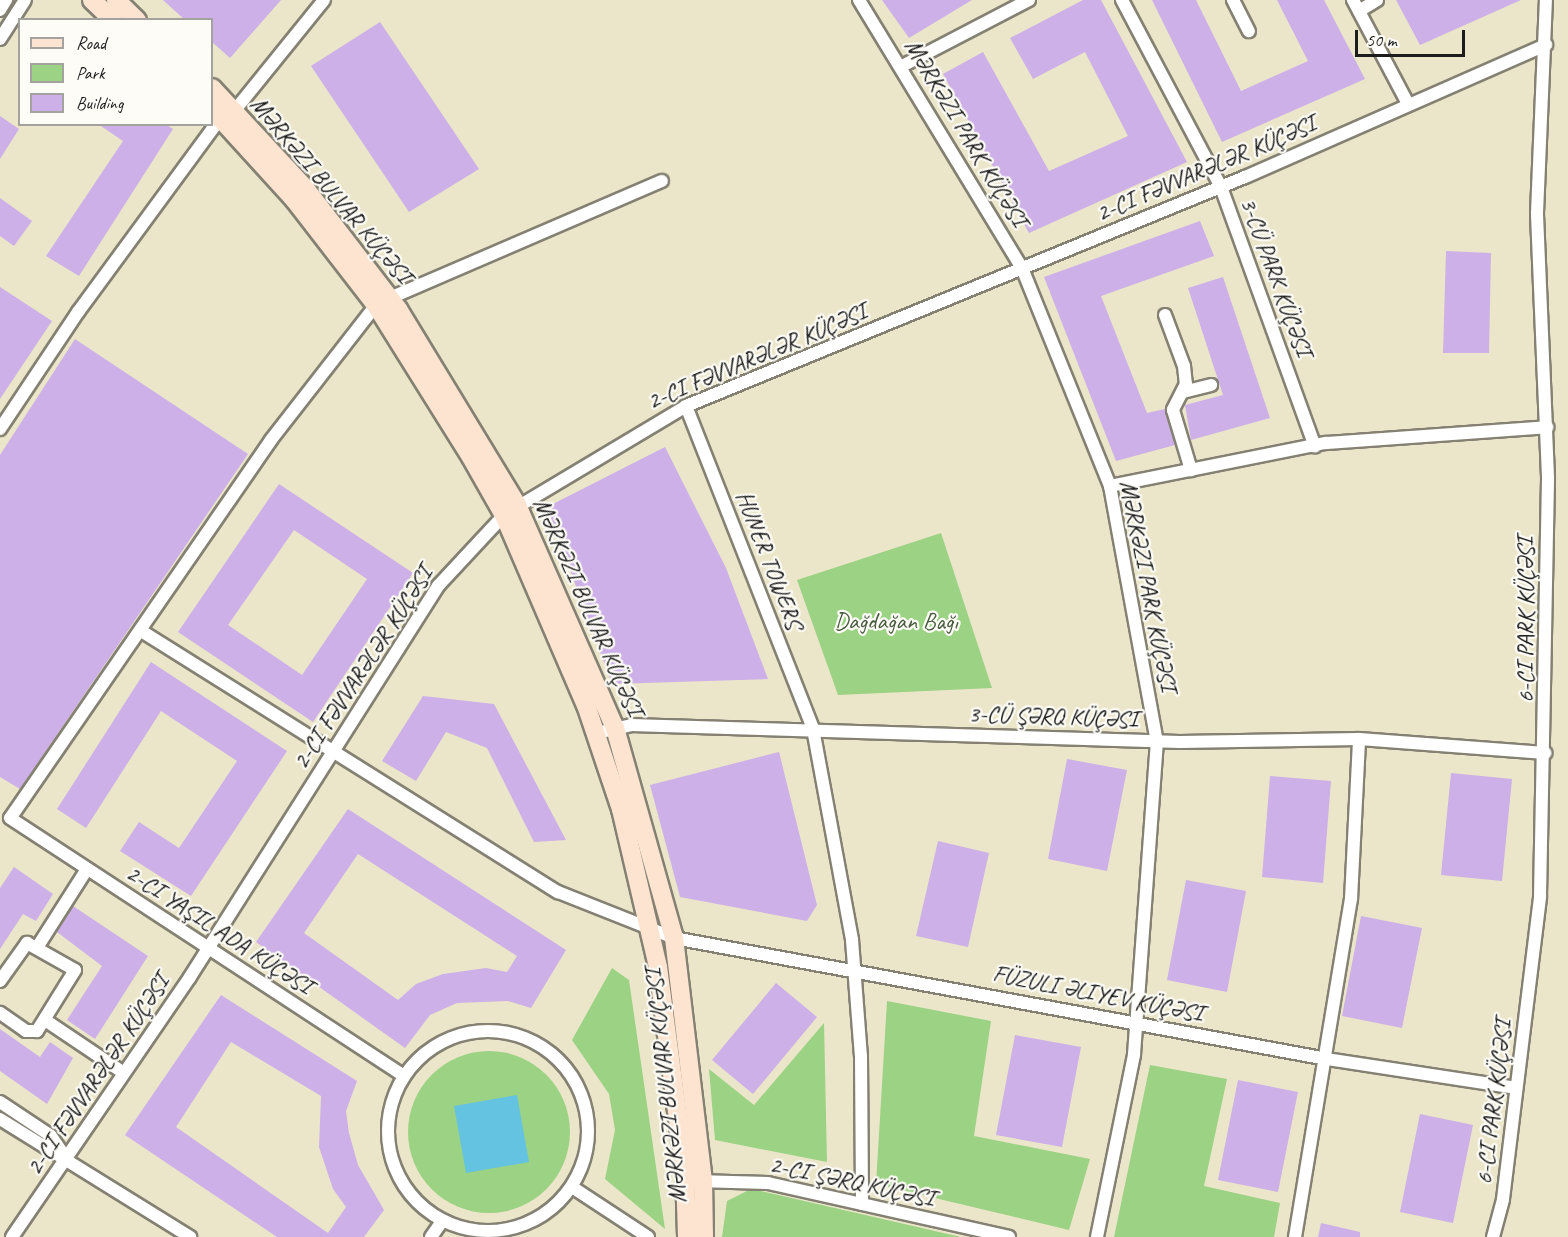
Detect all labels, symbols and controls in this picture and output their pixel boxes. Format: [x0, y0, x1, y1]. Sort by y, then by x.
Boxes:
legend [18, 18, 213, 126]
scale bar [1358, 18, 1468, 56]
text: 50 m [1366, 29, 1397, 51]
text: Road [76, 32, 106, 54]
street label: MƏRKƏZI PARK KÜÇƏSI [899, 34, 1033, 232]
text: Park [76, 62, 105, 84]
street label: MƏRKƏZI BULVAR KÜÇƏSI [244, 90, 418, 290]
text: Building [76, 92, 123, 114]
street label: 2-CI FƏVVARƏLƏR KÜÇƏSI [1092, 110, 1320, 228]
street label: 3-CÜ PARK KÜÇƏSI [1234, 193, 1318, 361]
street label: 2-CI FƏVVARƏLƏR KÜÇƏSI [643, 298, 871, 416]
street label: MƏRKƏZI PARK KÜÇƏSI [1113, 478, 1183, 694]
street label: HUNER TOWERS [729, 487, 809, 633]
street label: MƏRKƏZI BULVAR KÜÇƏSI [527, 493, 649, 721]
street label: 6-CI PARK KÜÇƏSI [1512, 537, 1540, 703]
street label: 2-CI FƏVVARƏLƏR KÜÇƏSI [287, 561, 439, 775]
park label: Dağdağan Bağı [834, 608, 958, 636]
street label: 3-CÜ ŞƏRQ KÜÇƏSI [968, 700, 1138, 734]
street label: 2-CI YAŞIL ADA KÜÇƏSI [120, 859, 318, 1001]
street label: FÜZULI ƏLIYEV KÜÇƏSI [990, 959, 1206, 1029]
street label: MƏRKƏZI BULVAR KÜÇƏSI [639, 967, 693, 1205]
street label: 2-CI FƏVVARƏLƏR KÜÇƏSI [20, 969, 176, 1181]
street label: 6-CI PARK KÜÇƏSI [1470, 1018, 1518, 1186]
street label: 2-CI ŞƏRQ KÜÇƏSI [767, 1150, 937, 1214]

